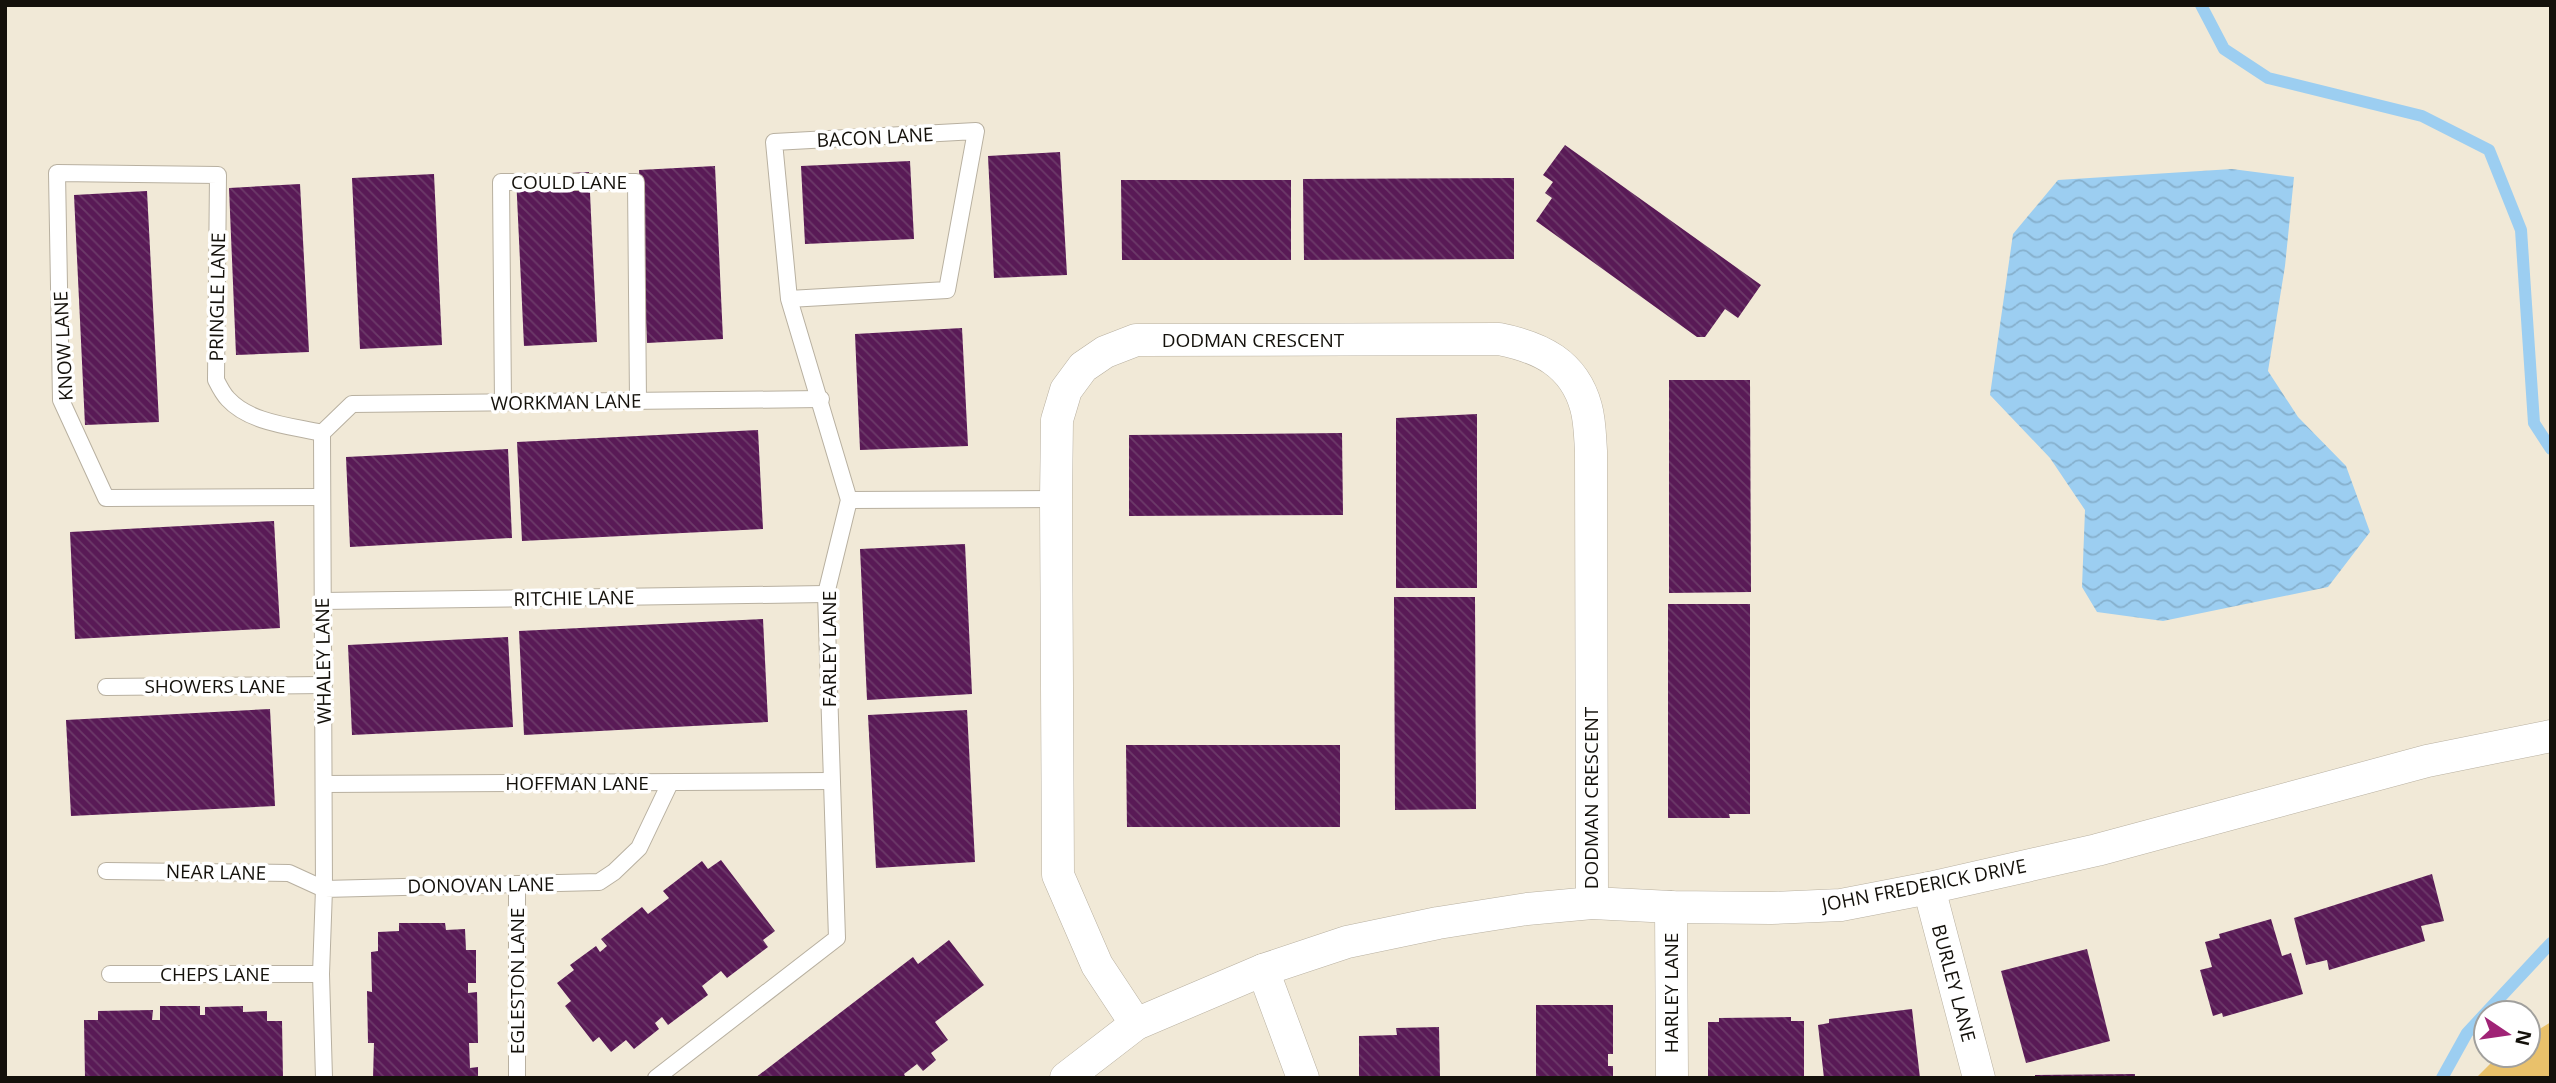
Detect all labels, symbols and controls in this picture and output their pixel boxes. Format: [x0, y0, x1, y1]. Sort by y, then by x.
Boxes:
street label: BACON LANE [816, 121, 934, 153]
street label: COULD LANE [511, 169, 627, 195]
street label: PRINGLE LANE [203, 232, 231, 362]
street label: KNOW LANE [47, 290, 79, 402]
street label: DODMAN CRESCENT [1162, 327, 1345, 353]
street label: WORKMAN LANE [490, 388, 642, 416]
street label: RITCHIE LANE [513, 584, 635, 612]
street label: FARLEY LANE [816, 591, 842, 707]
street label: WHALEY LANE [309, 598, 337, 724]
street label: SHOWERS LANE [144, 673, 286, 699]
street label: DODMAN CRESCENT [1578, 706, 1604, 889]
street label: HOFFMAN LANE [505, 770, 649, 796]
street label: JOHN FREDERICK DRIVE [1818, 852, 2028, 918]
street label: NEAR LANE [166, 858, 266, 886]
street label: DONOVAN LANE [407, 871, 555, 899]
street label: EGLESTON LANE [504, 908, 530, 1054]
street label: BURLEY LANE [1926, 921, 1982, 1045]
street label: HARLEY LANE [1658, 933, 1684, 1053]
street label: CHEPS LANE [160, 961, 270, 987]
north arrow [2472, 999, 2542, 1069]
text: N [2509, 1027, 2538, 1048]

